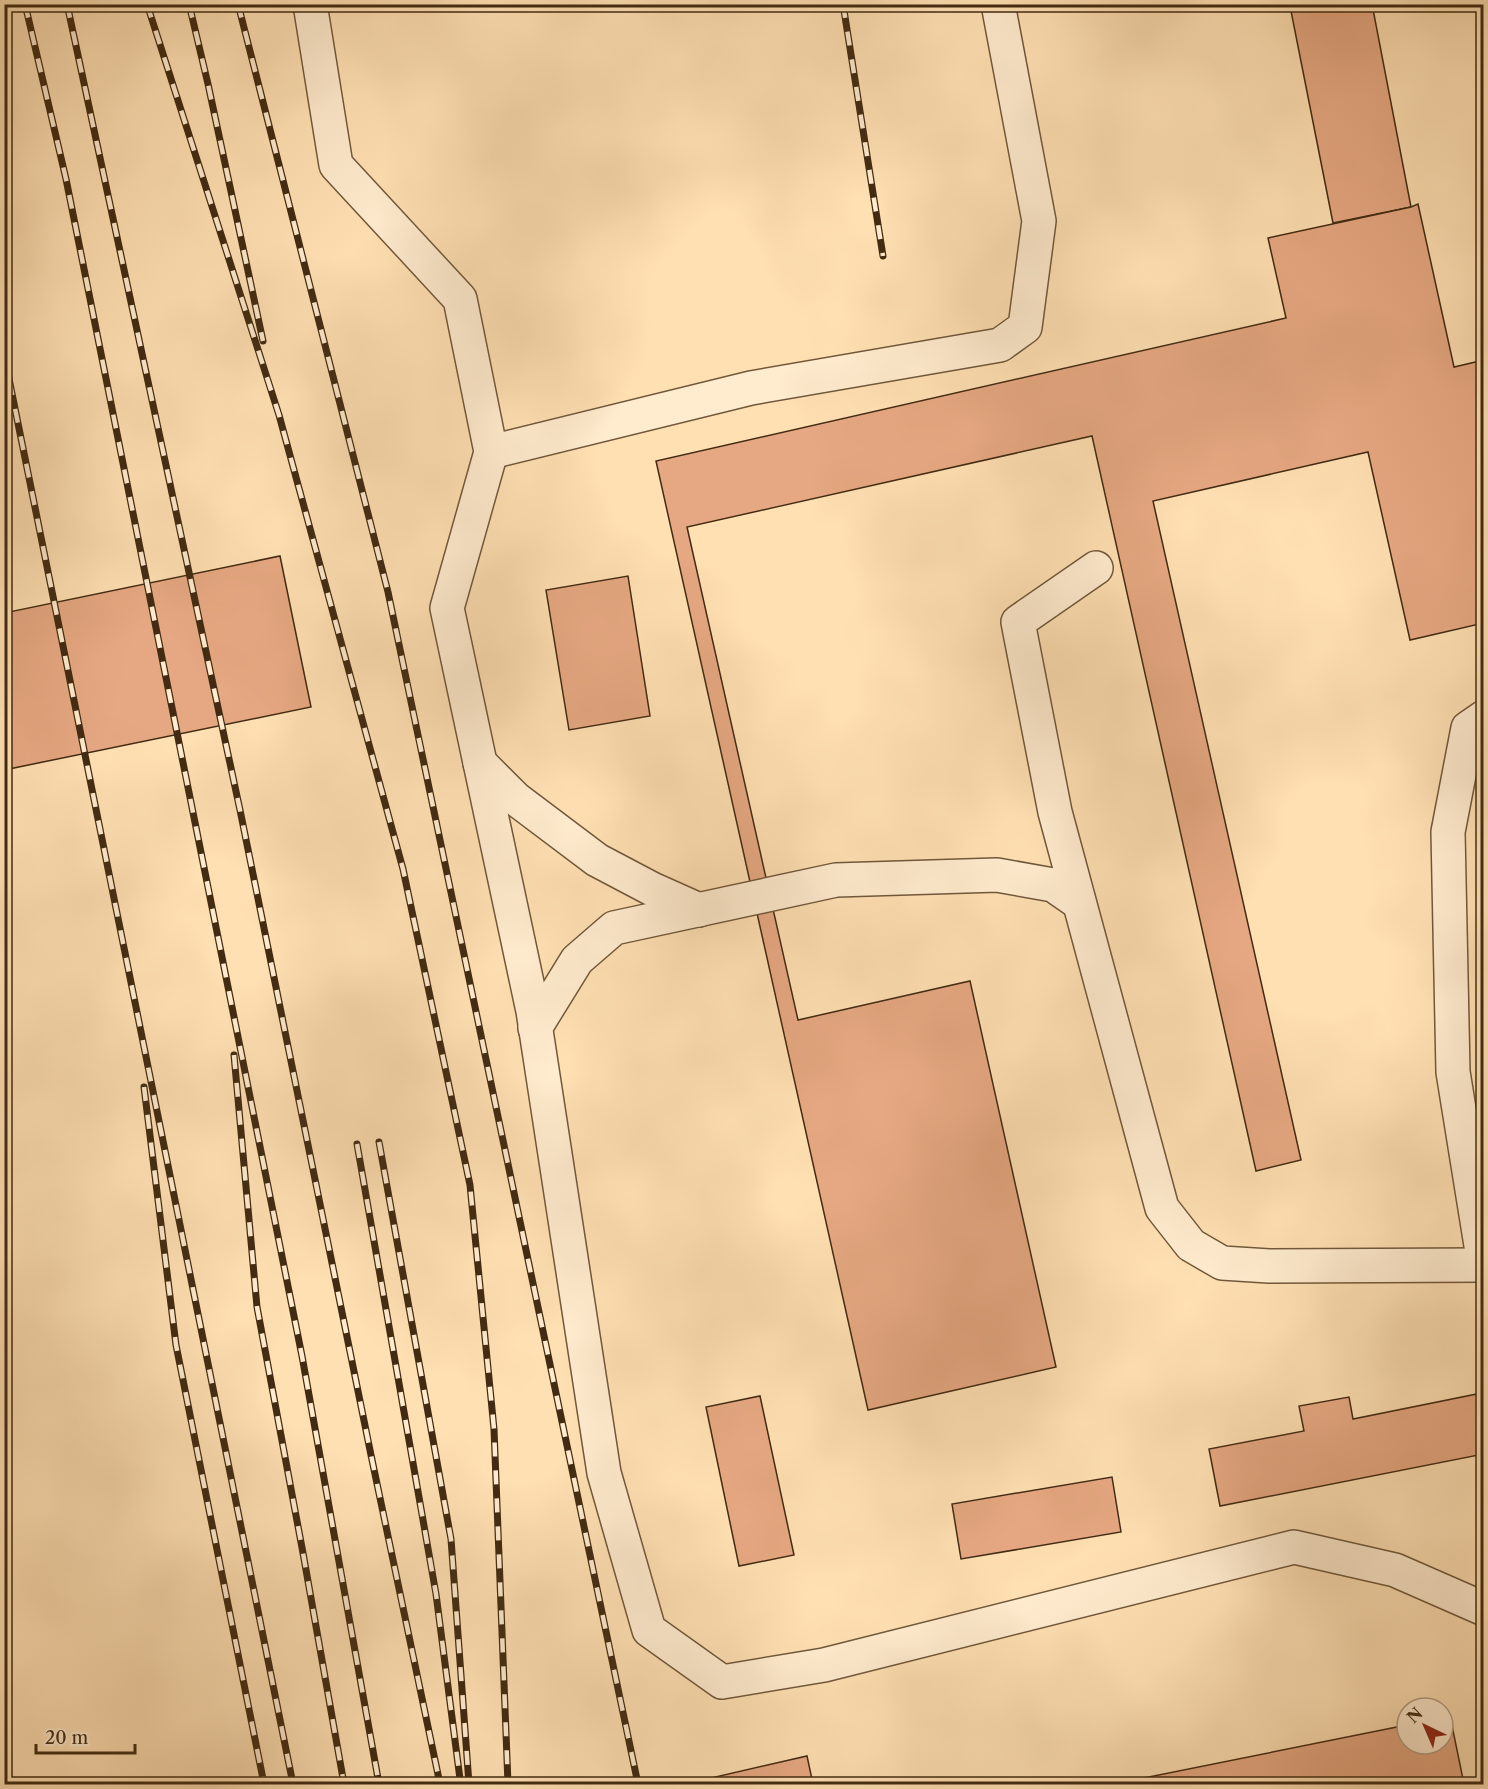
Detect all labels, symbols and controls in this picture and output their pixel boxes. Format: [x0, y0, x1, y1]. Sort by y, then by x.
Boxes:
north arrow [1395, 1696, 1455, 1756]
text: N [1403, 1703, 1427, 1727]
scale bar [36, 1717, 135, 1755]
text: 20 m [45, 1727, 89, 1749]

